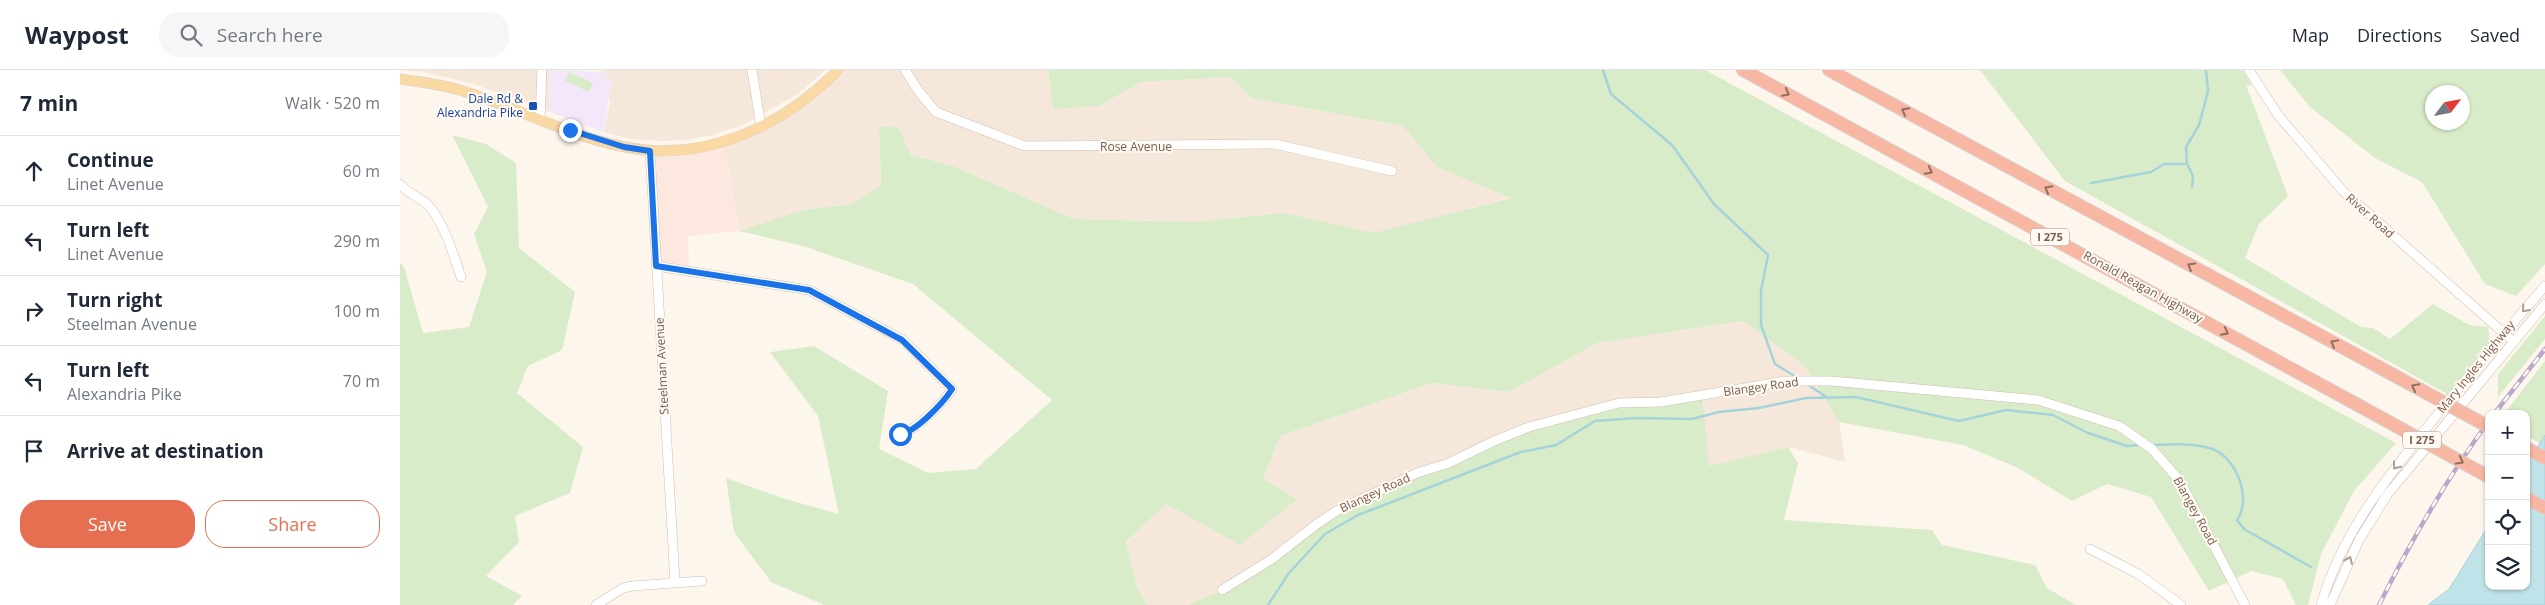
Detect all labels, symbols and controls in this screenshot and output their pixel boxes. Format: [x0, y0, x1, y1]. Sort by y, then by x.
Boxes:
search box [159, 12, 509, 57]
text: Waypost [25, 18, 129, 51]
icon: search [177, 21, 205, 49]
text: Search here [217, 22, 323, 48]
text: Map [2292, 23, 2329, 47]
text: Directions [2357, 23, 2442, 47]
text: Saved [2470, 23, 2520, 47]
north arrow [2425, 85, 2470, 130]
one-way arrow [1781, 87, 1790, 97]
text: 7 min [20, 89, 78, 117]
place label: Dale Rd & Alexandria Pike [437, 90, 523, 121]
text: Walk · 520 m [285, 92, 380, 114]
marker: Dale Rd & Alexandria Pike [527, 100, 539, 112]
one-way arrow [1901, 107, 1910, 117]
route end [559, 119, 582, 142]
street label: Rose Avenue [1100, 138, 1172, 155]
text: Continue [67, 147, 154, 173]
icon: ahead [20, 157, 48, 185]
text: 60 m [343, 160, 380, 182]
one-way arrow [1924, 165, 1933, 175]
text: Linet Avenue [67, 173, 164, 195]
one-way arrow [2044, 185, 2053, 195]
street label: River Road [2342, 189, 2398, 242]
text: Turn left [67, 217, 149, 243]
icon: left [20, 227, 48, 255]
road number: I 275 [2031, 228, 2069, 246]
text: 290 m [334, 230, 380, 252]
text: Linet Avenue [67, 243, 164, 265]
street label: Ronald Reagan Highway [2080, 247, 2207, 327]
one-way arrow [2187, 263, 2196, 273]
text: Turn right [67, 287, 162, 313]
icon: right [20, 297, 48, 325]
text: 100 m [334, 300, 380, 322]
one-way arrow [2521, 304, 2530, 313]
text: Steelman Avenue [67, 313, 197, 335]
street label: Mary Ingles Highway [2433, 316, 2519, 417]
street label: Steelman Avenue [650, 317, 673, 415]
one-way arrow [2220, 326, 2229, 336]
one-way arrow [2330, 339, 2339, 349]
text: Turn left [67, 357, 149, 383]
icon: left [20, 367, 48, 395]
text: 70 m [343, 370, 380, 392]
street label: Blangey Road [1722, 373, 1800, 400]
text: Alexandria Pike [67, 383, 182, 405]
one-way arrow [2411, 384, 2420, 394]
map controls [2485, 410, 2530, 590]
button: + [2485, 410, 2530, 455]
route start [889, 423, 912, 446]
road number: I 275 [2403, 432, 2441, 448]
icon: arrive [20, 437, 48, 465]
text: Arrive at destination [67, 438, 264, 464]
one-way arrow [2455, 455, 2464, 465]
button: − [2485, 455, 2530, 500]
one-way arrow [2394, 460, 2402, 469]
street label: Blangey Road [1337, 469, 1413, 516]
street label: Blangey Road [2170, 473, 2221, 548]
button: Save [20, 500, 195, 548]
button: Share [205, 500, 380, 548]
button: locate [2485, 500, 2530, 545]
button: layers [2485, 545, 2530, 590]
one-way arrow [2343, 556, 2354, 565]

